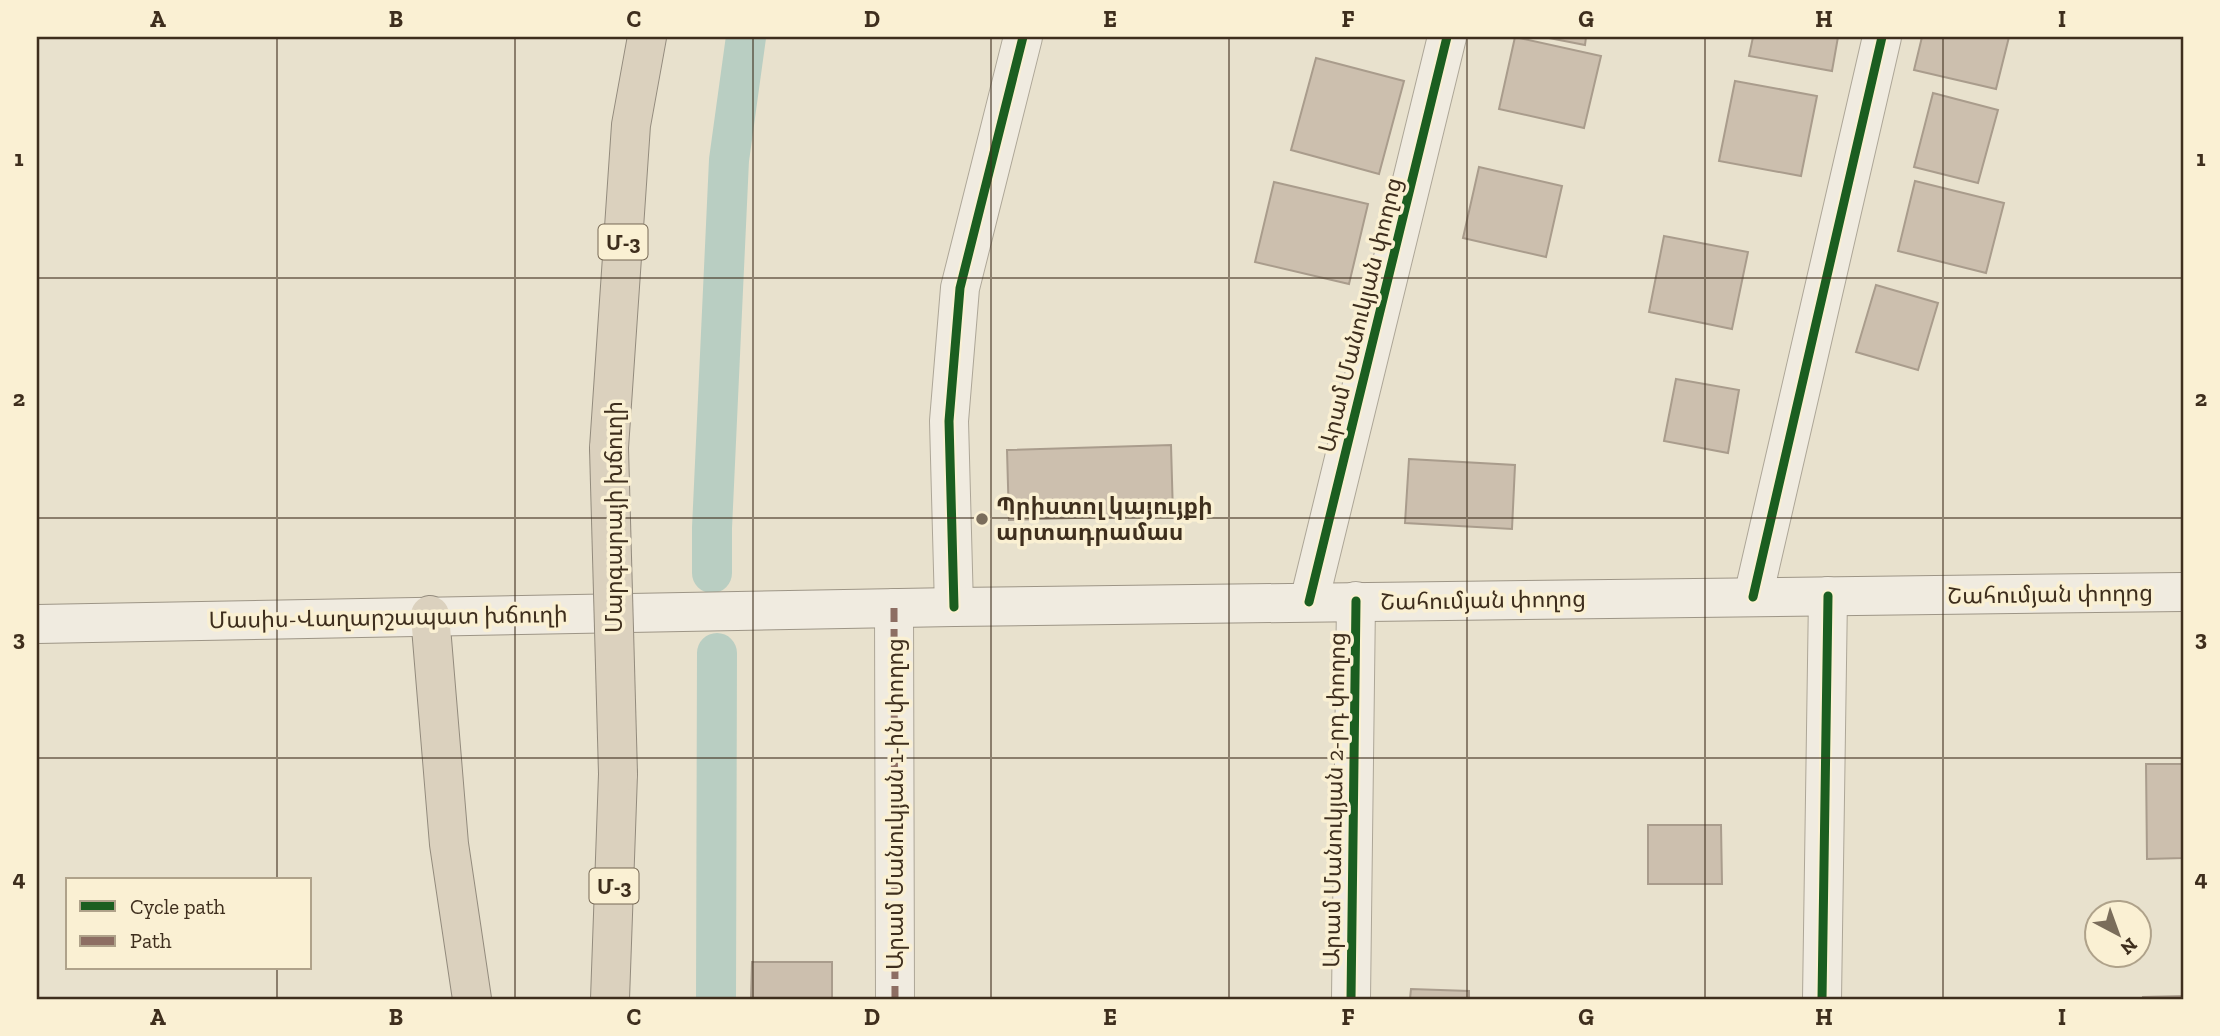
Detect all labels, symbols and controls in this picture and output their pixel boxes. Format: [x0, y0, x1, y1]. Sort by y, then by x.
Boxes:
text: A [150, 5, 166, 33]
text: B [389, 5, 403, 33]
text: C [627, 5, 641, 33]
text: D [864, 5, 880, 33]
text: E [1103, 5, 1117, 33]
text: F [1341, 5, 1355, 33]
text: G [1578, 5, 1594, 33]
text: H [1815, 5, 1833, 33]
text: I [2058, 5, 2066, 33]
text: 1 [14, 144, 24, 172]
text: 1 [2196, 144, 2206, 172]
street label: Արամ Մանուկյան փողոց [1312, 175, 1408, 455]
road number: Մ-3 [598, 224, 648, 260]
text: 2 [13, 384, 25, 412]
text: 2 [2195, 384, 2207, 412]
street label: Մարգարայի խճուղի [600, 401, 628, 633]
place label: Պրիստոլ կայույքի արտադրամաս [996, 492, 1213, 546]
marker: Պրիստոլ կայույքի արտադրամաս [974, 511, 990, 527]
street label: Շահումյան փողոց [1947, 578, 2153, 610]
street label: Շահումյան փողոց [1380, 584, 1586, 616]
street label: Մասիս-Վաղարշապատ խճուղի [208, 600, 568, 634]
text: 3 [13, 624, 25, 652]
text: 3 [2195, 624, 2207, 652]
street label: Արամ Մանուկյան 2-րդ փողոց [1317, 632, 1351, 968]
street label: Արամ Մանուկյան 1-ին փողոց [881, 638, 909, 970]
text: 4 [12, 864, 26, 892]
text: 4 [2194, 864, 2208, 892]
road number: Մ-3 [590, 868, 638, 903]
legend [66, 878, 312, 970]
text: Cycle path [130, 894, 225, 919]
north arrow [2084, 900, 2154, 970]
text: Path [130, 928, 172, 953]
text: N [2116, 933, 2142, 960]
text: A [150, 1003, 166, 1031]
text: B [389, 1003, 403, 1031]
text: C [627, 1003, 641, 1031]
text: D [864, 1003, 880, 1031]
text: E [1103, 1003, 1117, 1031]
text: F [1341, 1003, 1355, 1031]
text: G [1578, 1003, 1594, 1031]
text: H [1815, 1003, 1833, 1031]
text: I [2058, 1003, 2066, 1031]

